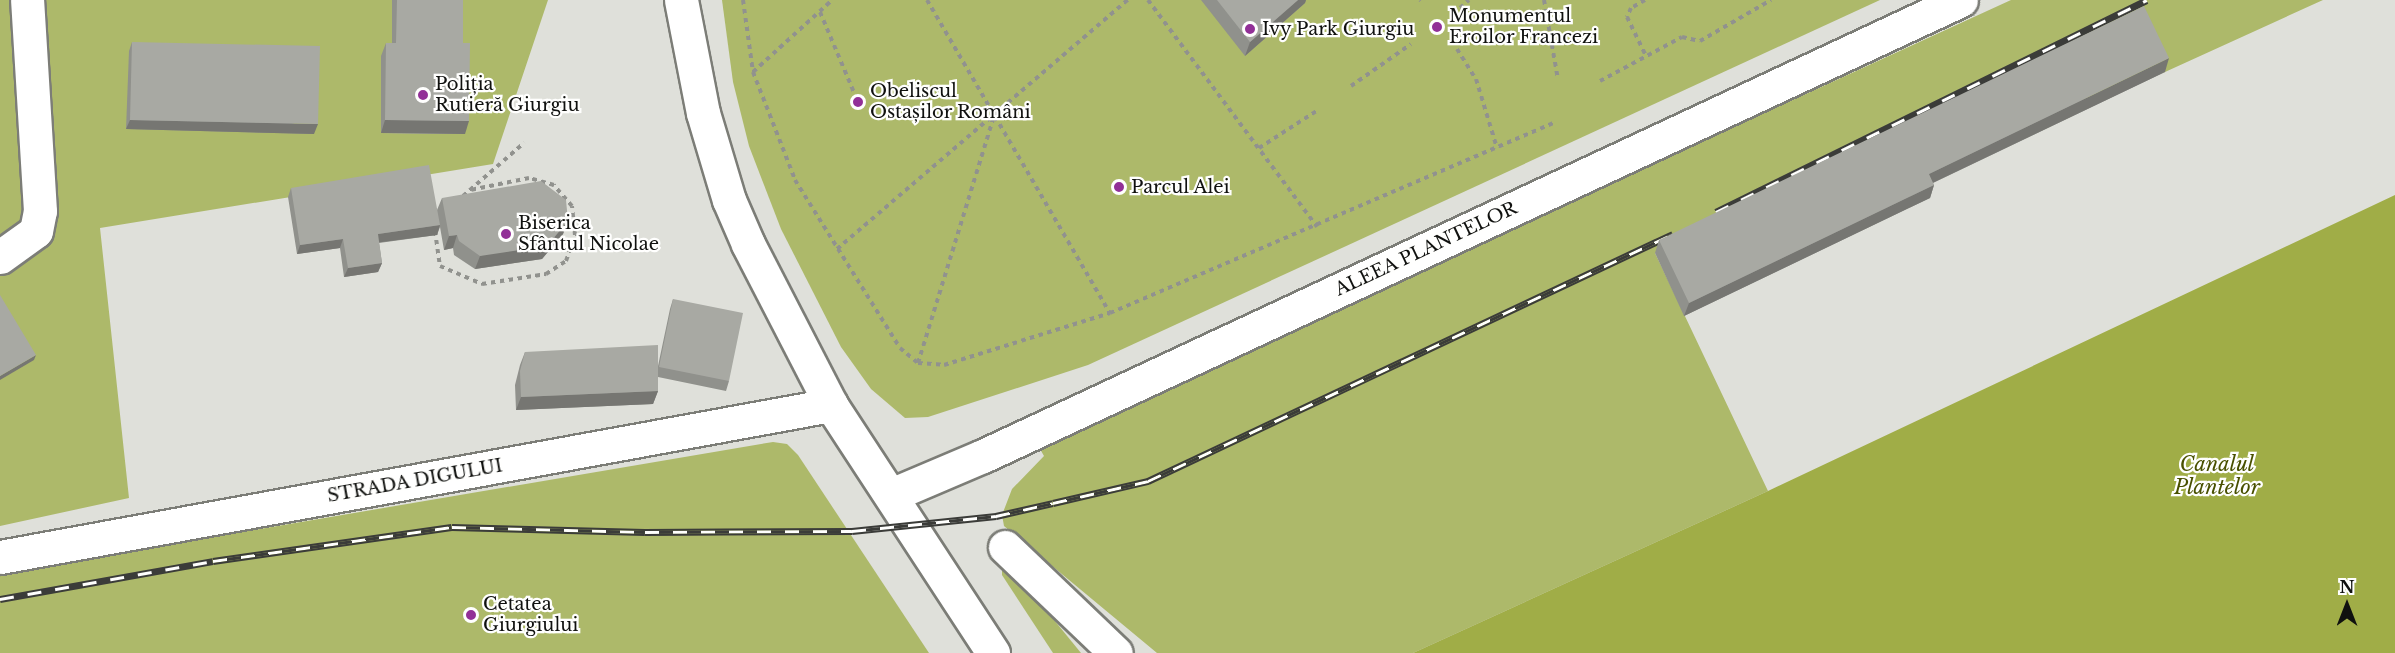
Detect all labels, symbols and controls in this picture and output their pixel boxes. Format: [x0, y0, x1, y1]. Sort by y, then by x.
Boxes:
place label: Monumentul Eroilor Francezi [1449, 6, 1599, 48]
place label: Ivy Park Giurgiu [1262, 18, 1415, 40]
marker: Monumentul Eroilor Francezi [1430, 20, 1444, 34]
marker: Ivy Park Giurgiu [1243, 22, 1257, 36]
place label: Poliția Rutieră Giurgiu [435, 74, 580, 116]
place label: Obeliscul Ostașilor Români [870, 81, 1031, 124]
marker: Poliția Rutieră Giurgiu [416, 88, 430, 102]
marker: Obeliscul Ostașilor Români [851, 95, 865, 109]
place label: Parcul Alei [1131, 176, 1230, 198]
marker: Parcul Alei [1112, 180, 1126, 194]
street label: ALEEA PLANTELOR [1331, 197, 1521, 301]
place label: Biserica Sfântul Nicolae [518, 213, 659, 256]
marker: Biserica Sfântul Nicolae [499, 227, 513, 241]
water label: Canalul Plantelor [2174, 452, 2260, 499]
street label: STRADA DIGULUI [325, 455, 505, 507]
north arrow [2317, 575, 2377, 635]
text: N [2339, 577, 2355, 597]
place label: Cetatea Giurgiului [483, 594, 578, 636]
marker: Cetatea Giurgiului [464, 608, 478, 622]

